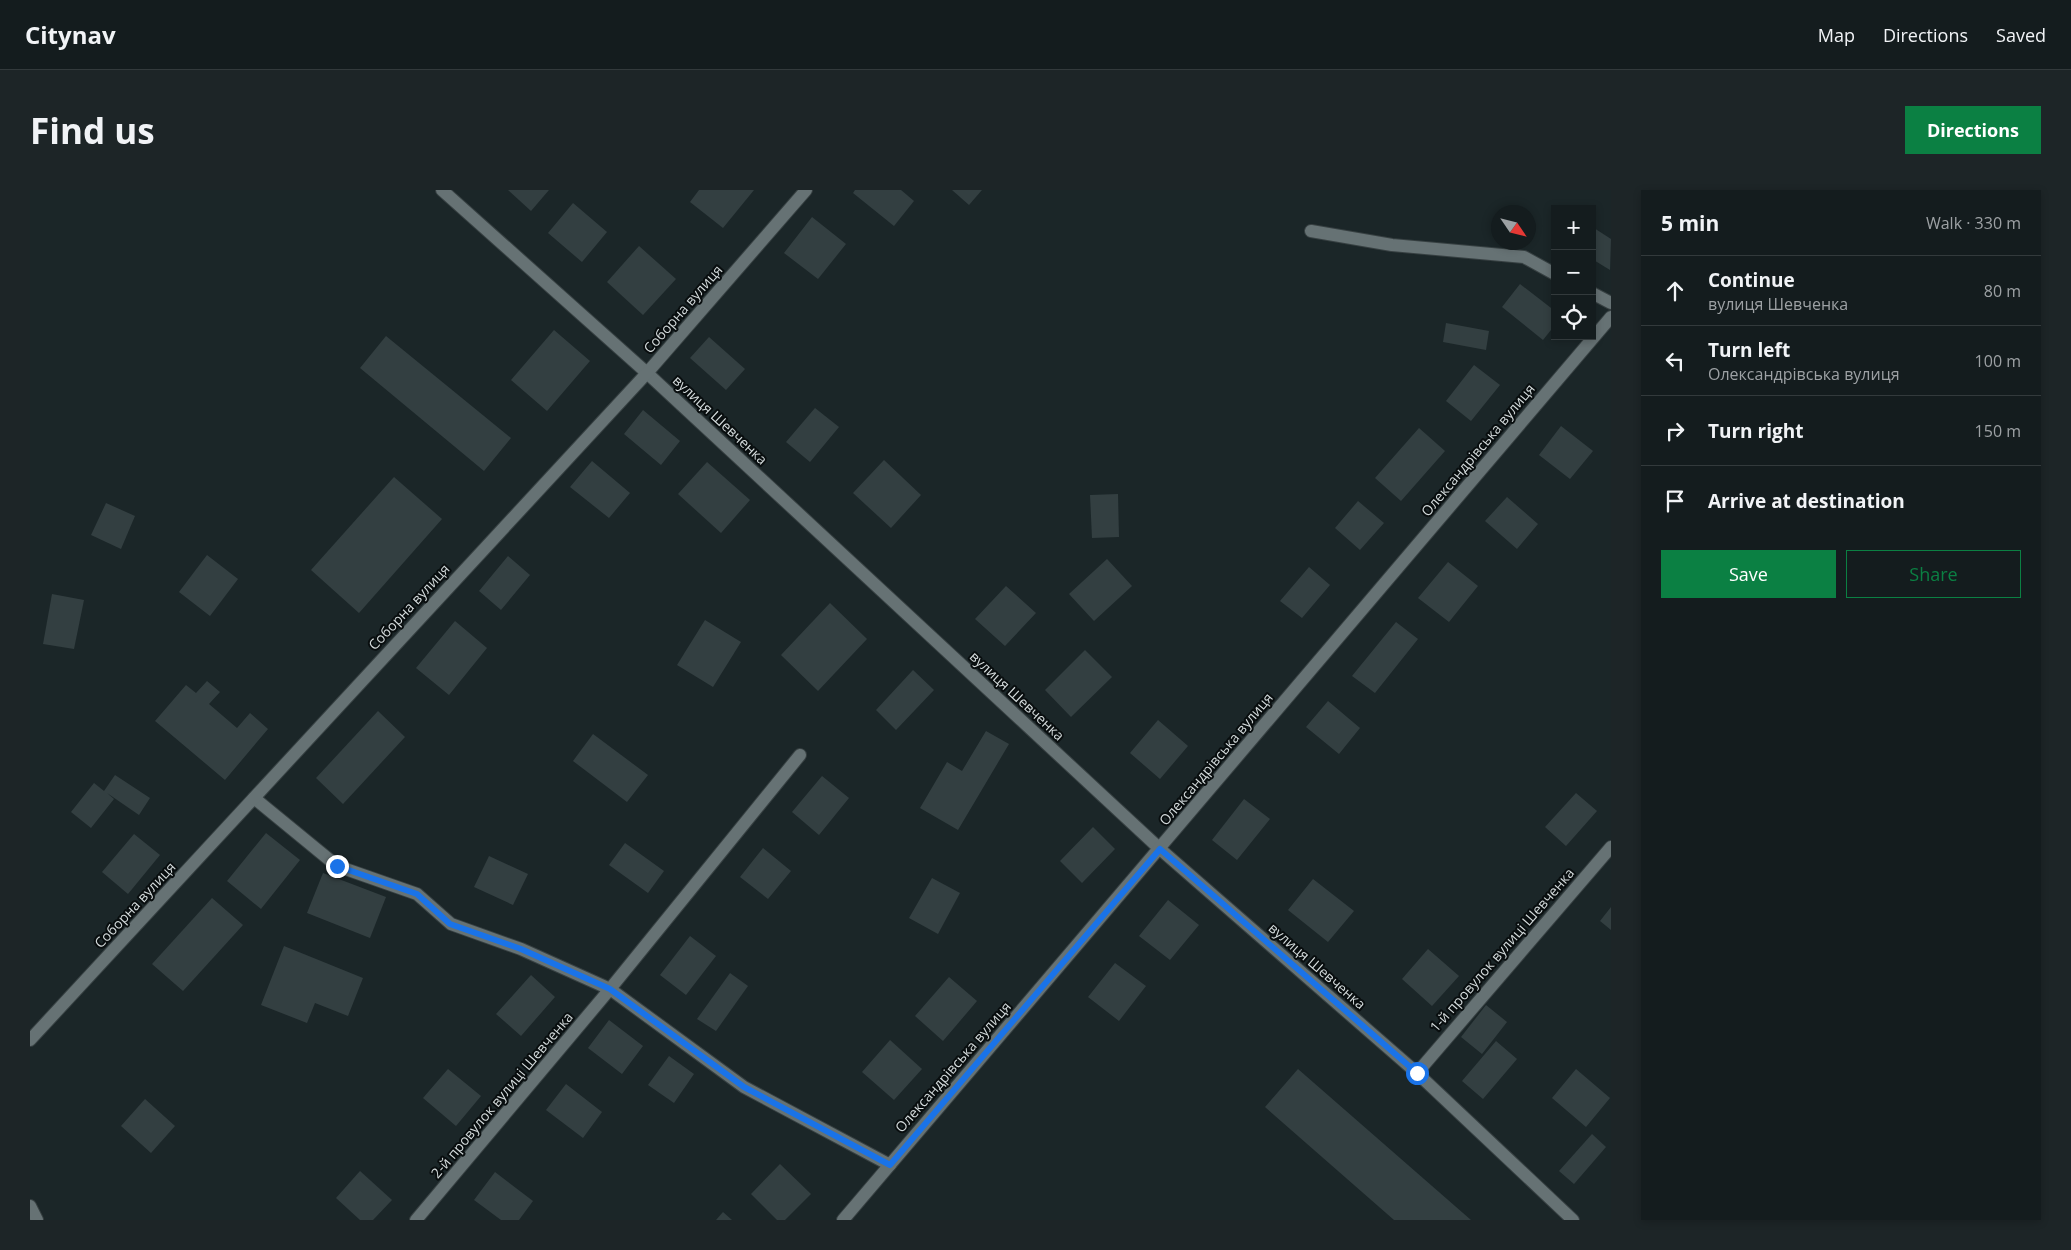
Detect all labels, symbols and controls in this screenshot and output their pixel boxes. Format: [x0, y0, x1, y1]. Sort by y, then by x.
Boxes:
text: Citynav [25, 18, 116, 51]
text: Map [1818, 23, 1855, 47]
text: Directions [1883, 23, 1968, 47]
text: Saved [1996, 23, 2046, 47]
button: Directions [1905, 106, 2041, 154]
text: Find us [30, 107, 155, 154]
north arrow [1491, 205, 1536, 250]
map controls [1551, 205, 1596, 340]
button: + [1551, 205, 1596, 250]
text: 5 min [1661, 209, 1719, 237]
text: Walk · 330 m [1926, 212, 2021, 234]
button: − [1551, 250, 1596, 295]
street label: Соборна вулиця [639, 260, 726, 357]
text: Continue [1708, 267, 1795, 293]
icon: ahead [1661, 277, 1689, 305]
text: 80 m [1984, 280, 2021, 302]
text: вулиця Шевченка [1708, 293, 1848, 315]
button: locate [1551, 295, 1596, 340]
text: Turn left [1708, 337, 1790, 363]
icon: left [1661, 347, 1689, 375]
text: 100 m [1975, 350, 2021, 372]
text: Олександрівська вулиця [1708, 363, 1900, 385]
street label: вулиця Шевченка [669, 371, 772, 468]
street label: Олександрівська вулиця [1416, 379, 1539, 520]
icon: right [1661, 417, 1689, 445]
text: Turn right [1708, 418, 1803, 444]
text: 150 m [1975, 420, 2021, 442]
icon: arrive [1661, 487, 1689, 515]
text: Arrive at destination [1708, 488, 1905, 514]
button: Save [1661, 550, 1836, 598]
button: Share [1846, 550, 2021, 598]
street label: Соборна вулиця [364, 559, 454, 654]
street label: вулиця Шевченка [966, 647, 1069, 744]
street label: Олександрівська вулиця [1154, 688, 1277, 829]
route end [326, 855, 349, 878]
street label: Соборна вулиця [90, 857, 180, 952]
street label: 1-й провулок вулиці Шевченка [1425, 864, 1578, 1036]
street label: вулиця Шевченка [1265, 918, 1370, 1013]
street label: Олександрівська вулиця [890, 997, 1015, 1136]
street label: 2-й провулок вулиці Шевченка [426, 1008, 577, 1182]
route start [1406, 1062, 1429, 1085]

